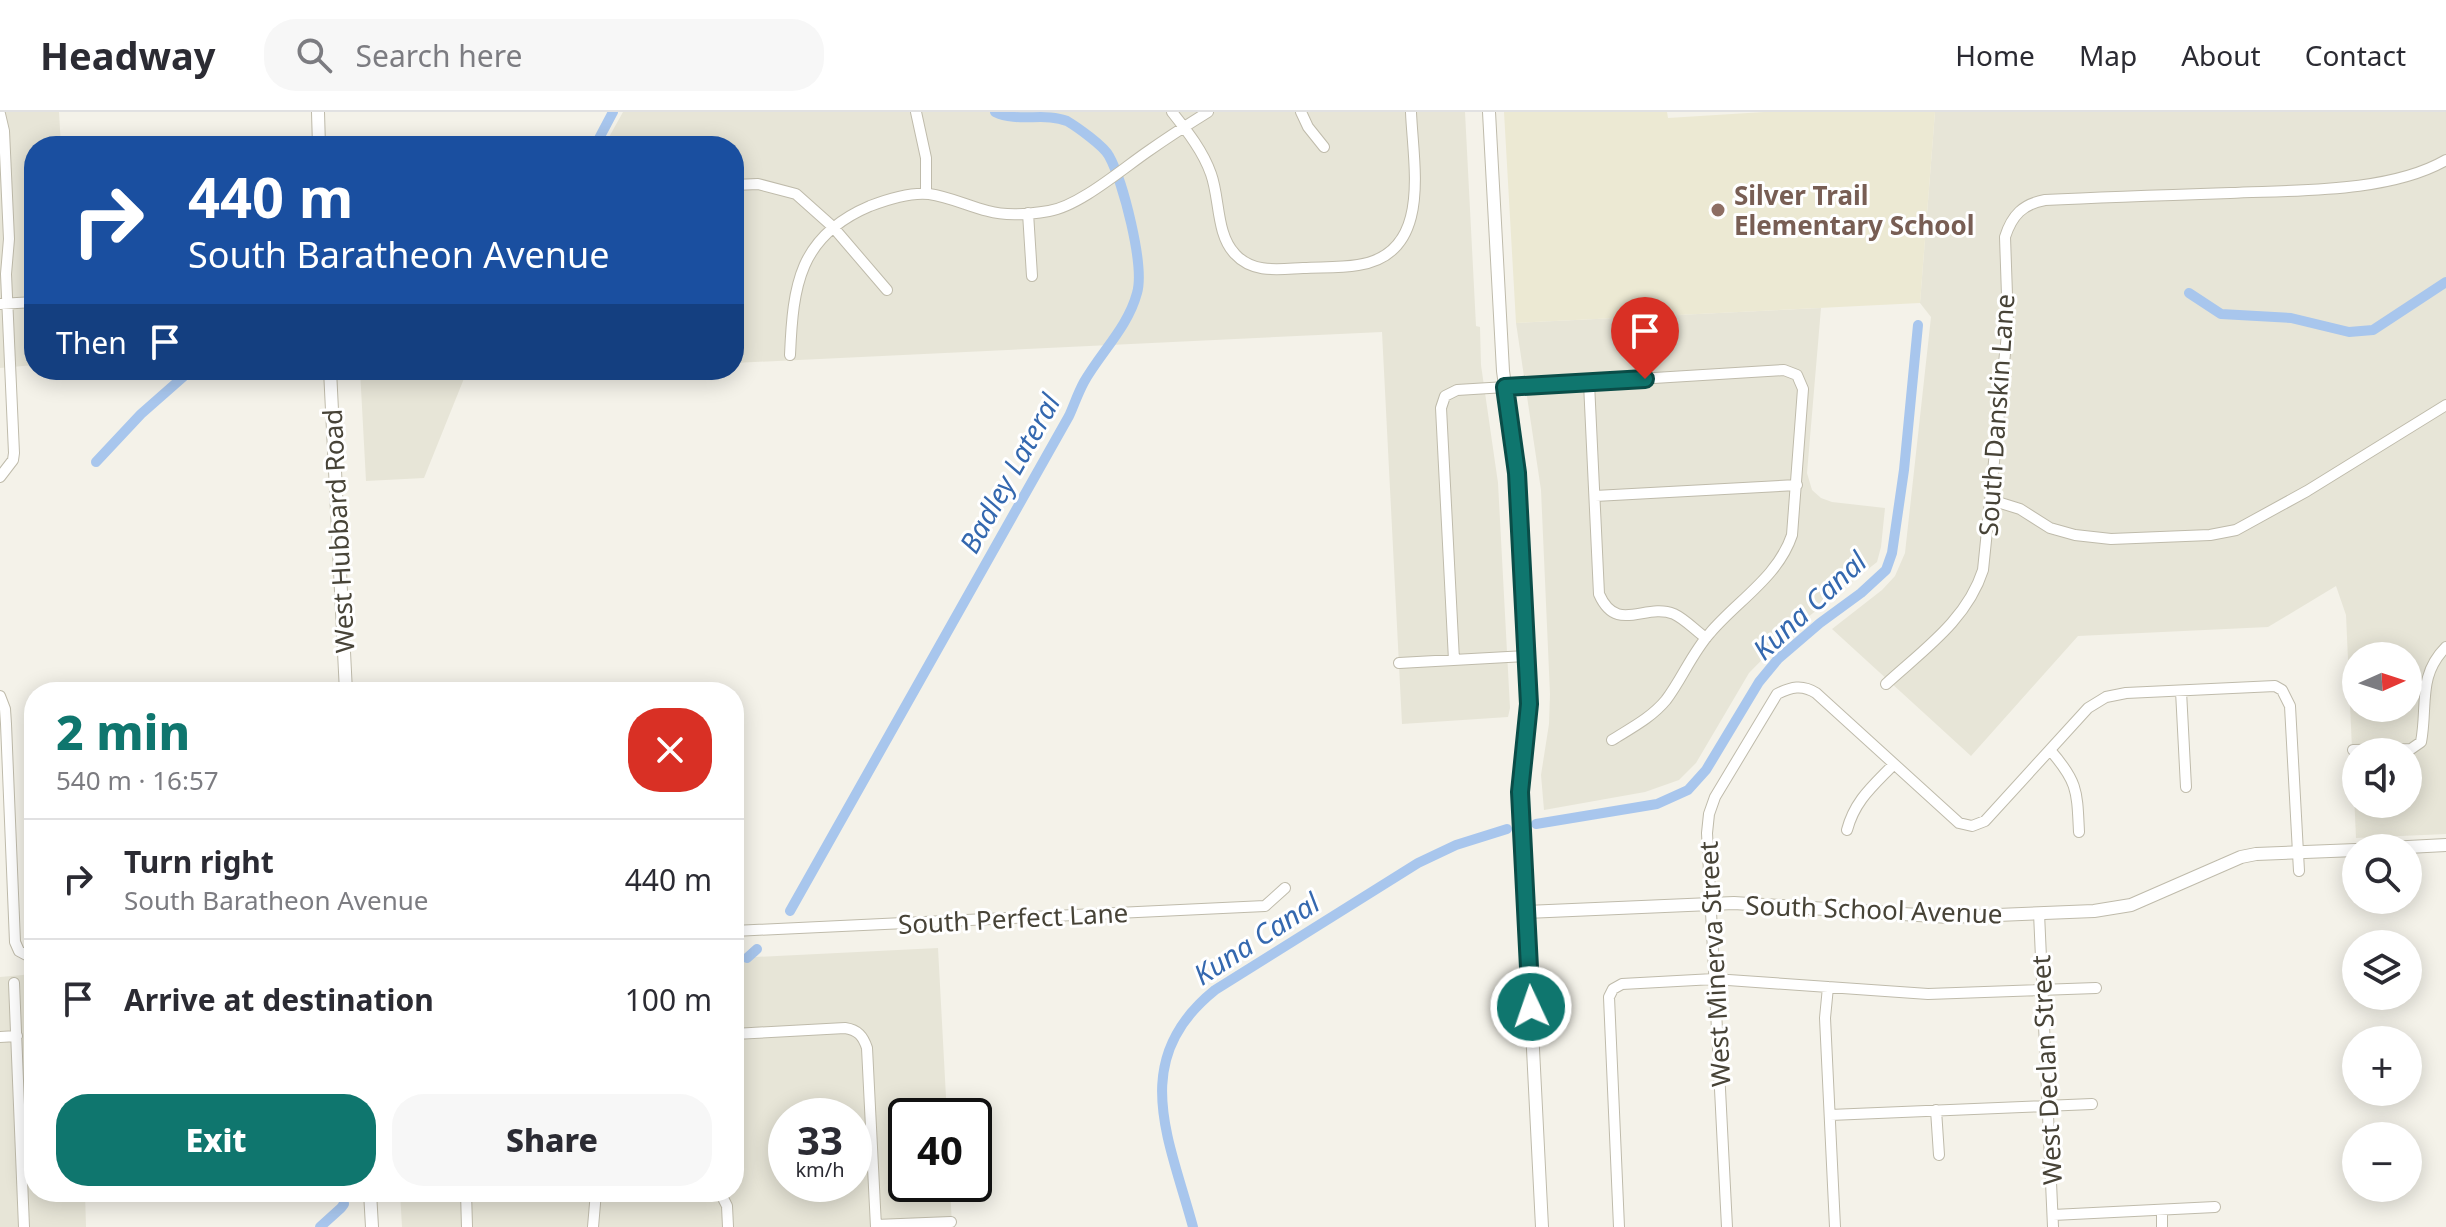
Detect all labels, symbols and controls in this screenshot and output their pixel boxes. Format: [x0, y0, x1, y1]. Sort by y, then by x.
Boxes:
search box [264, 19, 824, 91]
text: Headway [40, 29, 216, 81]
icon: search [292, 33, 336, 77]
text: Search here [356, 35, 522, 76]
text: Home [1955, 36, 2035, 74]
text: Map [2079, 36, 2137, 74]
text: About [2181, 36, 2261, 74]
text: Contact [2305, 36, 2406, 74]
text: 440 m [188, 158, 353, 234]
icon: right [56, 168, 160, 272]
place label: Silver Trail Elementary School [1734, 177, 1975, 243]
marker: Silver Trail Elementary School [1709, 201, 1727, 219]
text: South Baratheon Avenue [188, 230, 610, 279]
street label: South Danskin Lane [1970, 293, 2022, 537]
pin [1611, 297, 1679, 379]
icon: arrive [1623, 309, 1667, 353]
icon: arrive [143, 320, 187, 364]
text: Then [56, 322, 127, 363]
water label: Badley Lateral [950, 386, 1069, 559]
street label: West Hubbard Road [314, 408, 362, 654]
water label: Kuna Canal [1744, 542, 1875, 668]
north arrow [2342, 642, 2422, 722]
map controls [2342, 642, 2422, 1202]
text: 2 min [56, 699, 190, 764]
button: close [628, 708, 712, 792]
button: sound [2342, 738, 2422, 818]
text: 540 m · 16:57 [56, 762, 219, 798]
button: search [2342, 834, 2422, 914]
street label: West Minerva Street [1690, 840, 1738, 1088]
text: Turn right [124, 841, 274, 882]
icon: right [56, 857, 100, 901]
text: 440 m [625, 859, 712, 900]
text: South Baratheon Avenue [124, 882, 429, 918]
water label: Kuna Canal [1186, 883, 1327, 993]
street label: South School Avenue [1745, 887, 2003, 931]
street label: South Perfect Lane [897, 894, 1129, 942]
button: layers [2342, 930, 2422, 1010]
street label: West Declan Street [2022, 954, 2070, 1186]
position arrow [1489, 965, 1573, 1049]
icon: arrive [56, 977, 100, 1021]
text: Arrive at destination [124, 979, 434, 1020]
text: 100 m [625, 979, 712, 1020]
button: + [2342, 1026, 2422, 1106]
button: Exit [56, 1094, 376, 1186]
button: Share [392, 1094, 712, 1186]
speed limit sign: 40 [888, 1098, 992, 1202]
text: 33 [797, 1112, 843, 1167]
button: − [2342, 1122, 2422, 1202]
text: km/h [795, 1156, 845, 1183]

